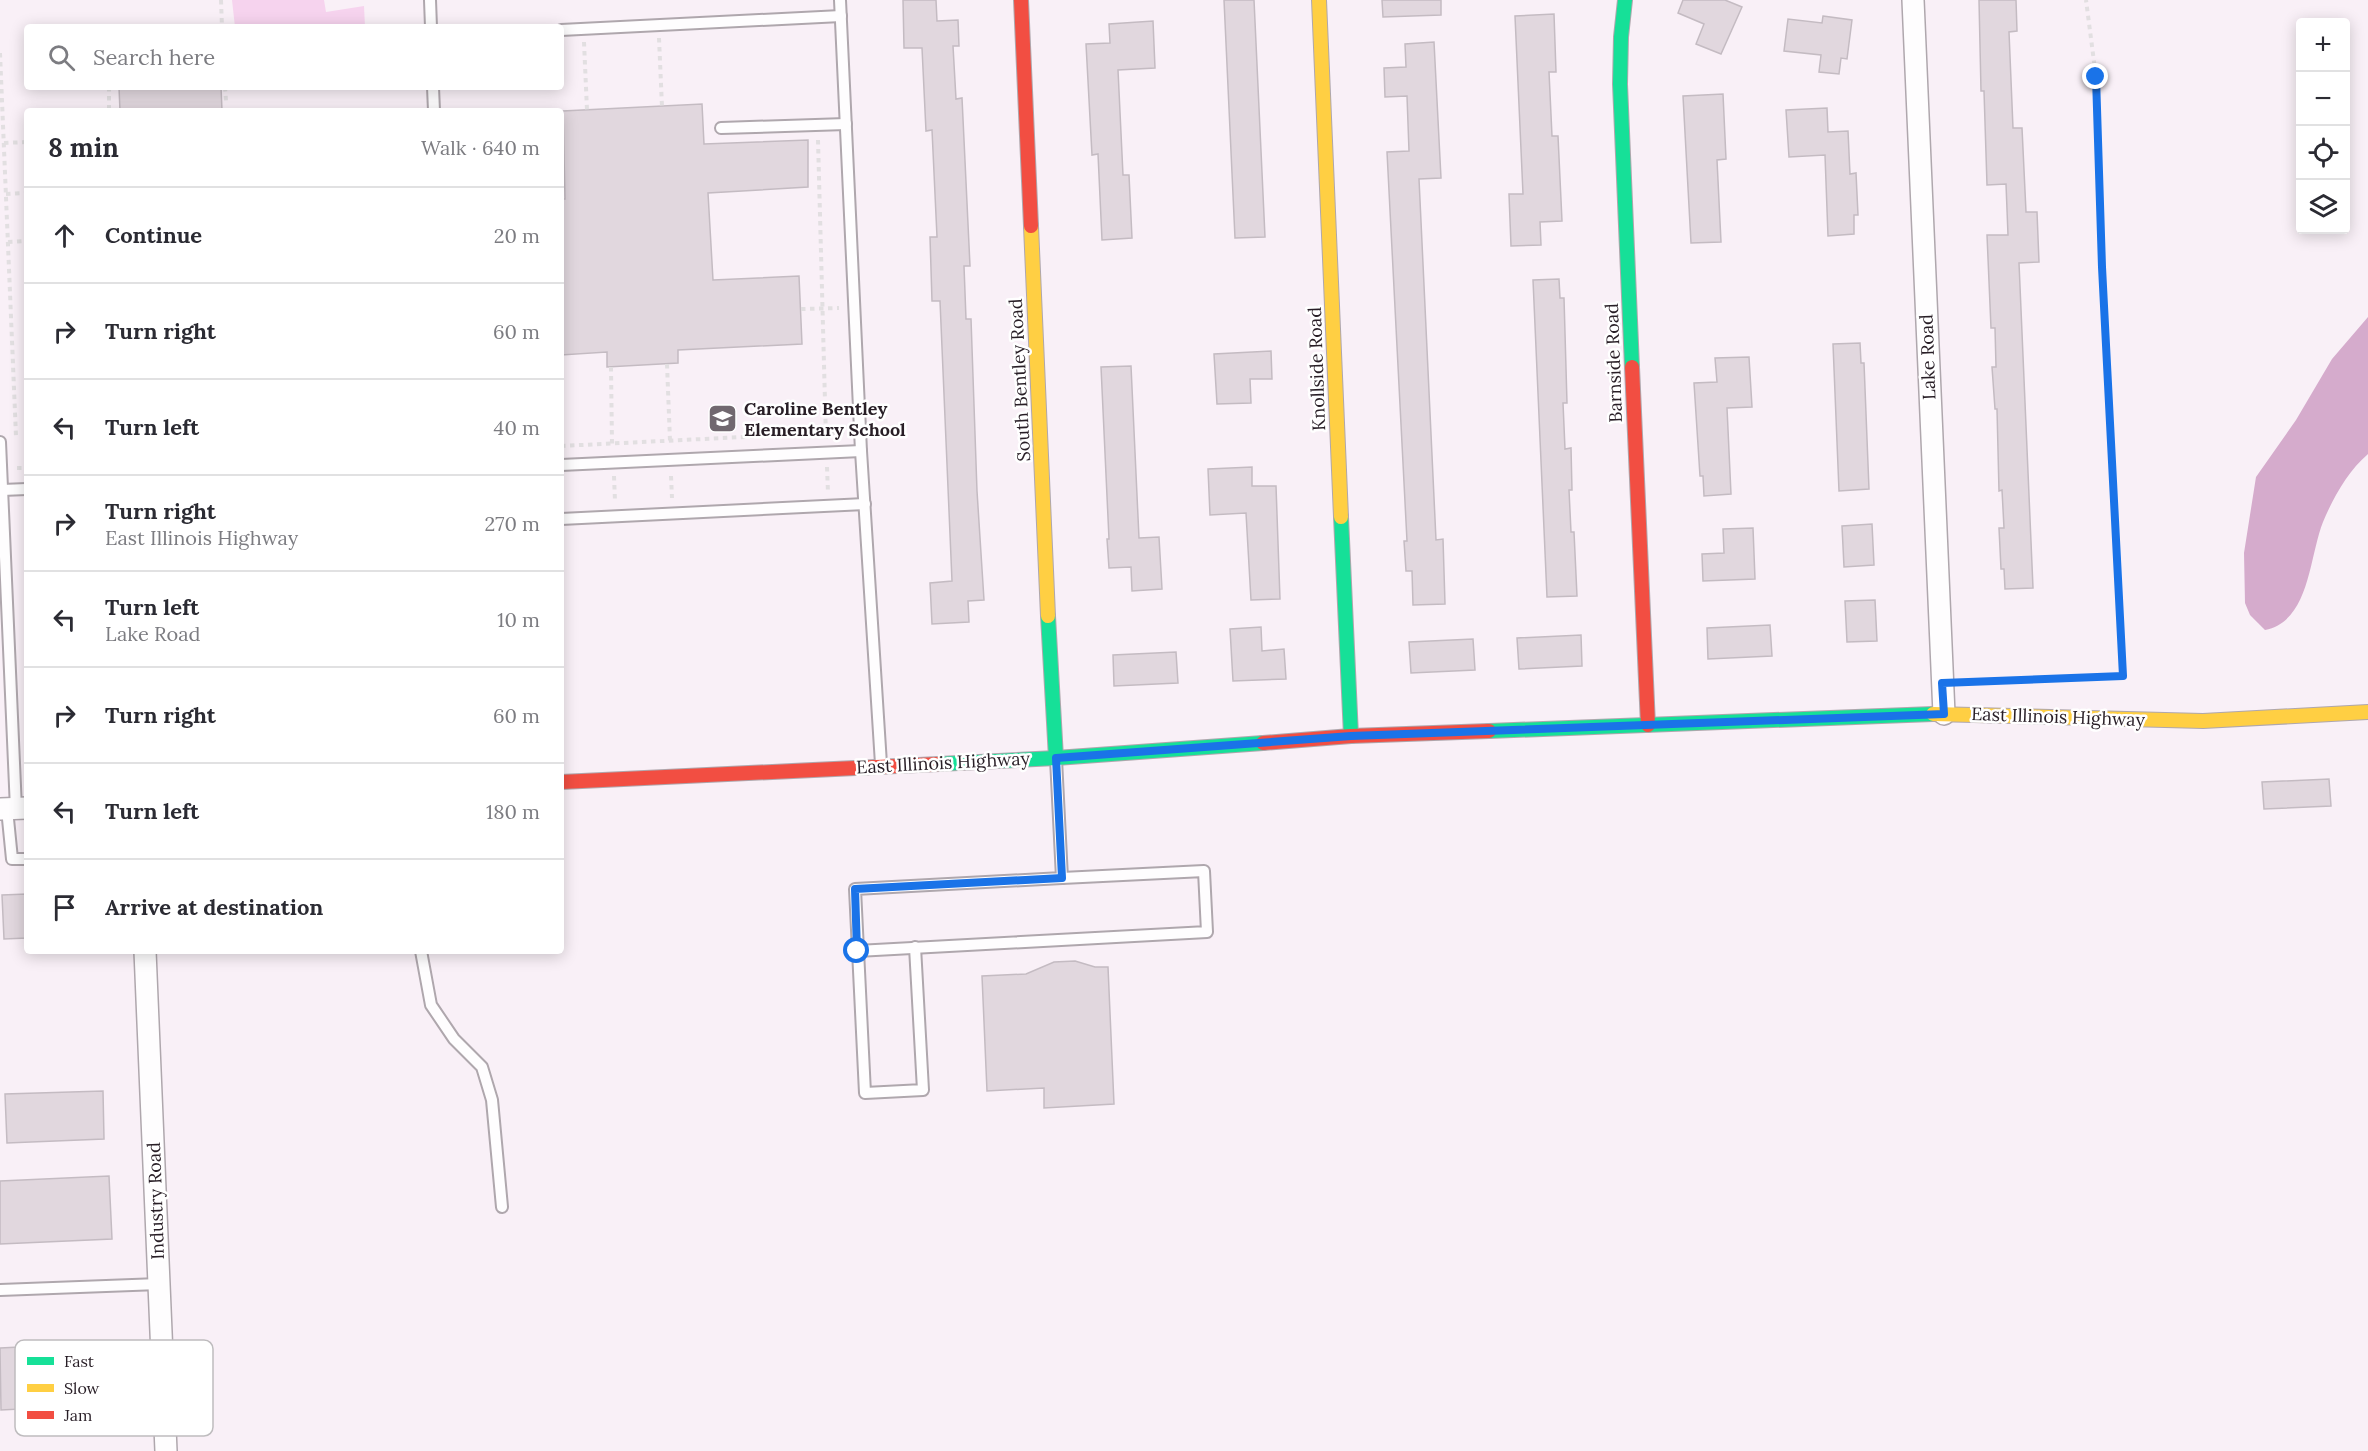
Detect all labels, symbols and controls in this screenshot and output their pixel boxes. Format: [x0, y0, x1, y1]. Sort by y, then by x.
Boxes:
map controls [2296, 18, 2350, 234]
button: + [2296, 18, 2350, 72]
search box [24, 24, 564, 90]
icon: search [45, 41, 78, 74]
text: Search here [93, 43, 215, 71]
route end [2082, 63, 2108, 89]
button: − [2296, 72, 2350, 126]
button: locate [2296, 126, 2350, 180]
text: 8 min [48, 131, 119, 164]
text: Walk · 640 m [421, 135, 540, 160]
button: layers [2296, 180, 2350, 234]
icon: ahead [48, 219, 81, 252]
text: Continue [105, 221, 202, 249]
text: 20 m [494, 223, 540, 248]
street label: South Bentley Road [1004, 298, 1035, 462]
street label: Barnside Road [1600, 303, 1627, 423]
street label: Knollside Road [1303, 306, 1330, 431]
street label: Lake Road [1915, 313, 1940, 400]
icon: right [48, 315, 81, 348]
text: Turn right [105, 317, 216, 345]
text: 60 m [493, 319, 540, 344]
place label: Caroline Bentley Elementary School [744, 397, 906, 441]
school or university icon: Caroline Bentley Elementary School [707, 403, 739, 435]
icon: left [48, 411, 81, 444]
text: Turn left [105, 413, 199, 441]
text: 40 m [494, 415, 540, 440]
text: Turn right [105, 497, 216, 525]
icon: right [48, 507, 81, 540]
text: 270 m [484, 511, 540, 536]
text: East Illinois Highway [105, 525, 298, 550]
text: Turn left [105, 593, 199, 621]
icon: left [48, 603, 81, 636]
text: 10 m [497, 607, 540, 632]
text: Lake Road [105, 621, 200, 646]
icon: right [48, 699, 81, 732]
text: Turn right [105, 701, 216, 729]
street label: East Illinois Highway [1971, 702, 2146, 731]
text: 60 m [493, 703, 540, 728]
street label: East Illinois Highway [856, 746, 1031, 779]
icon: left [48, 795, 81, 828]
text: Turn left [105, 797, 199, 825]
text: 180 m [486, 799, 540, 824]
icon: arrive [48, 891, 81, 924]
text: Arrive at destination [105, 893, 323, 921]
route start [843, 937, 869, 963]
street label: Industry Road [142, 1142, 169, 1260]
legend [15, 1340, 213, 1436]
text: Fast [64, 1351, 95, 1371]
text: Slow [64, 1378, 100, 1398]
text: Jam [63, 1405, 92, 1425]

